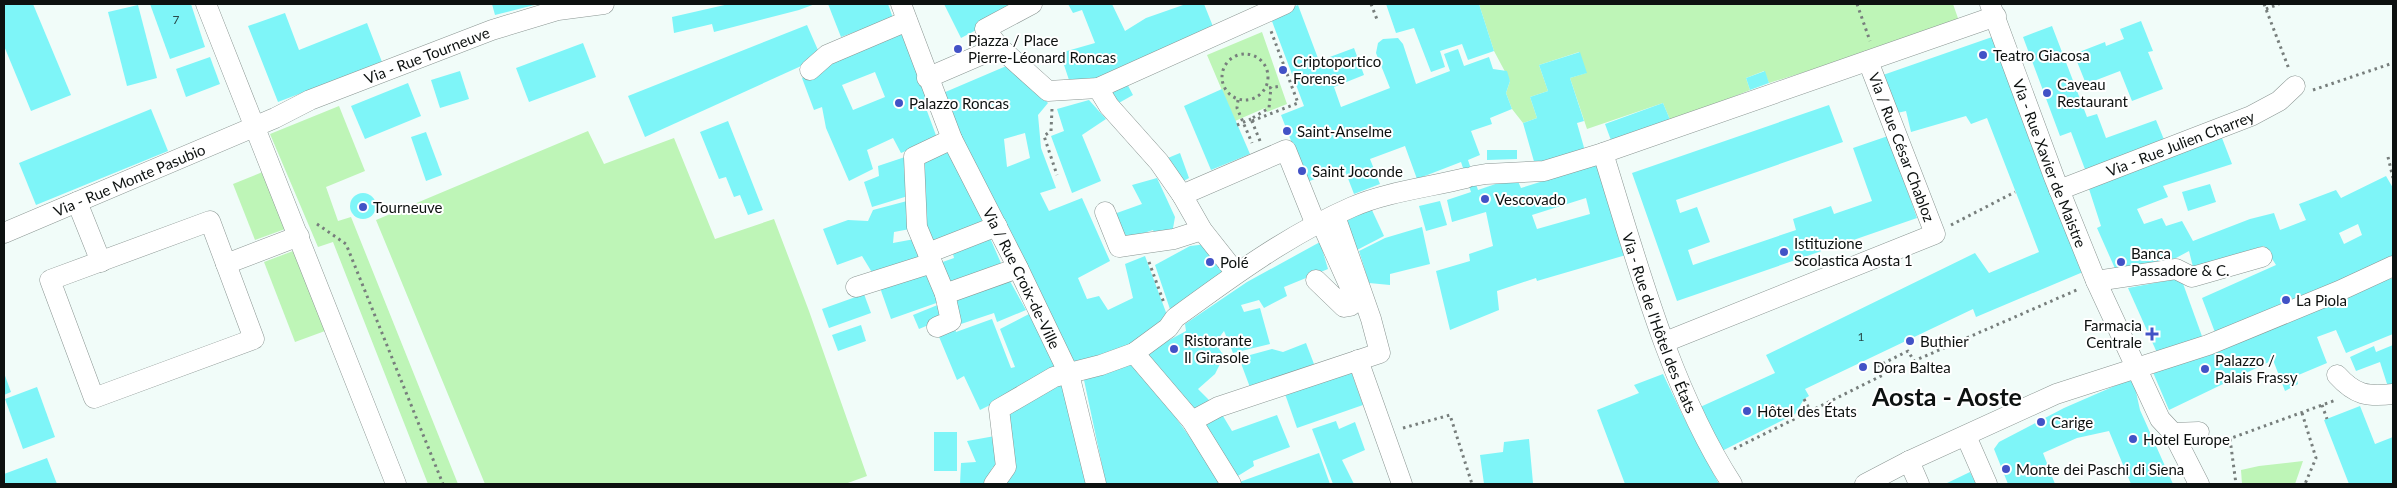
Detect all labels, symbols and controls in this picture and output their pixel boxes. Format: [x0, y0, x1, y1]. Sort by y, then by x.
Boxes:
house number: 7 [173, 12, 180, 27]
street label: Via - Rue Tourneuve [362, 23, 492, 87]
place label: Piazza / Place Pierre-Léonard Roncas [968, 31, 1116, 66]
marker: Piazza / Place Pierre-Léonard Roncas [952, 43, 964, 55]
place label: Teatro Giacosa [1993, 46, 2090, 64]
marker: Teatro Giacosa [1977, 49, 1989, 61]
place label: Criptoportico Forense [1293, 52, 1381, 87]
marker: Criptoportico Forense [1277, 64, 1289, 76]
street label: Via / Rue César Chabloz [1865, 70, 1939, 224]
place label: Caveau Restaurant [2057, 75, 2129, 110]
street label: Via - Rue Xavier de Maistre [2010, 76, 2090, 250]
marker: Caveau Restaurant [2041, 87, 2053, 99]
place label: Palazzo Roncas [909, 94, 1009, 112]
marker: Palazzo Roncas [893, 97, 905, 109]
street label: Via - Rue Julien Charrey [2104, 107, 2257, 180]
place label: Saint-Anselme [1297, 122, 1392, 140]
marker: Saint-Anselme [1281, 125, 1293, 137]
street label: Via - Rue Monte Pasubio [51, 140, 208, 220]
place label: Saint Joconde [1312, 162, 1403, 180]
marker: Saint Joconde [1296, 165, 1308, 177]
place label: Vescovado [1495, 190, 1566, 208]
marker: Vescovado [1479, 193, 1491, 205]
place label: Tourneuve [373, 198, 443, 216]
marker: Tourneuve [357, 201, 369, 213]
street label: Via / Rue Croix-de-Ville [980, 204, 1064, 352]
street label: Via - Rue de l'Hôtel des États [1619, 230, 1701, 416]
place label: Istituzione Scolastica Aosta 1 [1794, 234, 1913, 269]
place label: Banca Passadore & C. [2131, 244, 2230, 279]
marker: Istituzione Scolastica Aosta 1 [1778, 246, 1790, 258]
place label: Polé [1220, 253, 1249, 271]
marker: Polé [1204, 256, 1216, 268]
marker: Banca Passadore & C. [2115, 256, 2127, 268]
place label: La Piola [2296, 291, 2347, 309]
marker: La Piola [2280, 294, 2292, 306]
place label: Farmacia Centrale [2084, 316, 2142, 351]
marker: Farmacia Centrale [2146, 328, 2158, 340]
house number: 1 [1858, 329, 1865, 344]
place label: Ristorante Il Girasole [1184, 331, 1252, 366]
place label: Buthier [1920, 332, 1969, 350]
marker: Buthier [1904, 335, 1916, 347]
marker: Ristorante Il Girasole [1168, 343, 1180, 355]
place label: Palazzo / Palais Frassy [2215, 351, 2298, 386]
place label: Dora Baltea [1873, 358, 1951, 376]
marker: Dora Baltea [1857, 361, 1869, 373]
marker: Palazzo / Palais Frassy [2199, 363, 2211, 375]
district label: Aosta - Aoste [1871, 381, 2022, 411]
place label: Hôtel des États [1757, 402, 1857, 420]
marker: Hôtel des États [1741, 405, 1753, 417]
place label: Carige [2051, 413, 2093, 431]
marker: Carige [2035, 416, 2047, 428]
place label: Hotel Europe [2143, 430, 2230, 448]
marker: Hotel Europe [2127, 433, 2139, 445]
place label: Monte dei Paschi di Siena [2016, 460, 2184, 478]
marker: Monte dei Paschi di Siena [2000, 463, 2012, 475]

